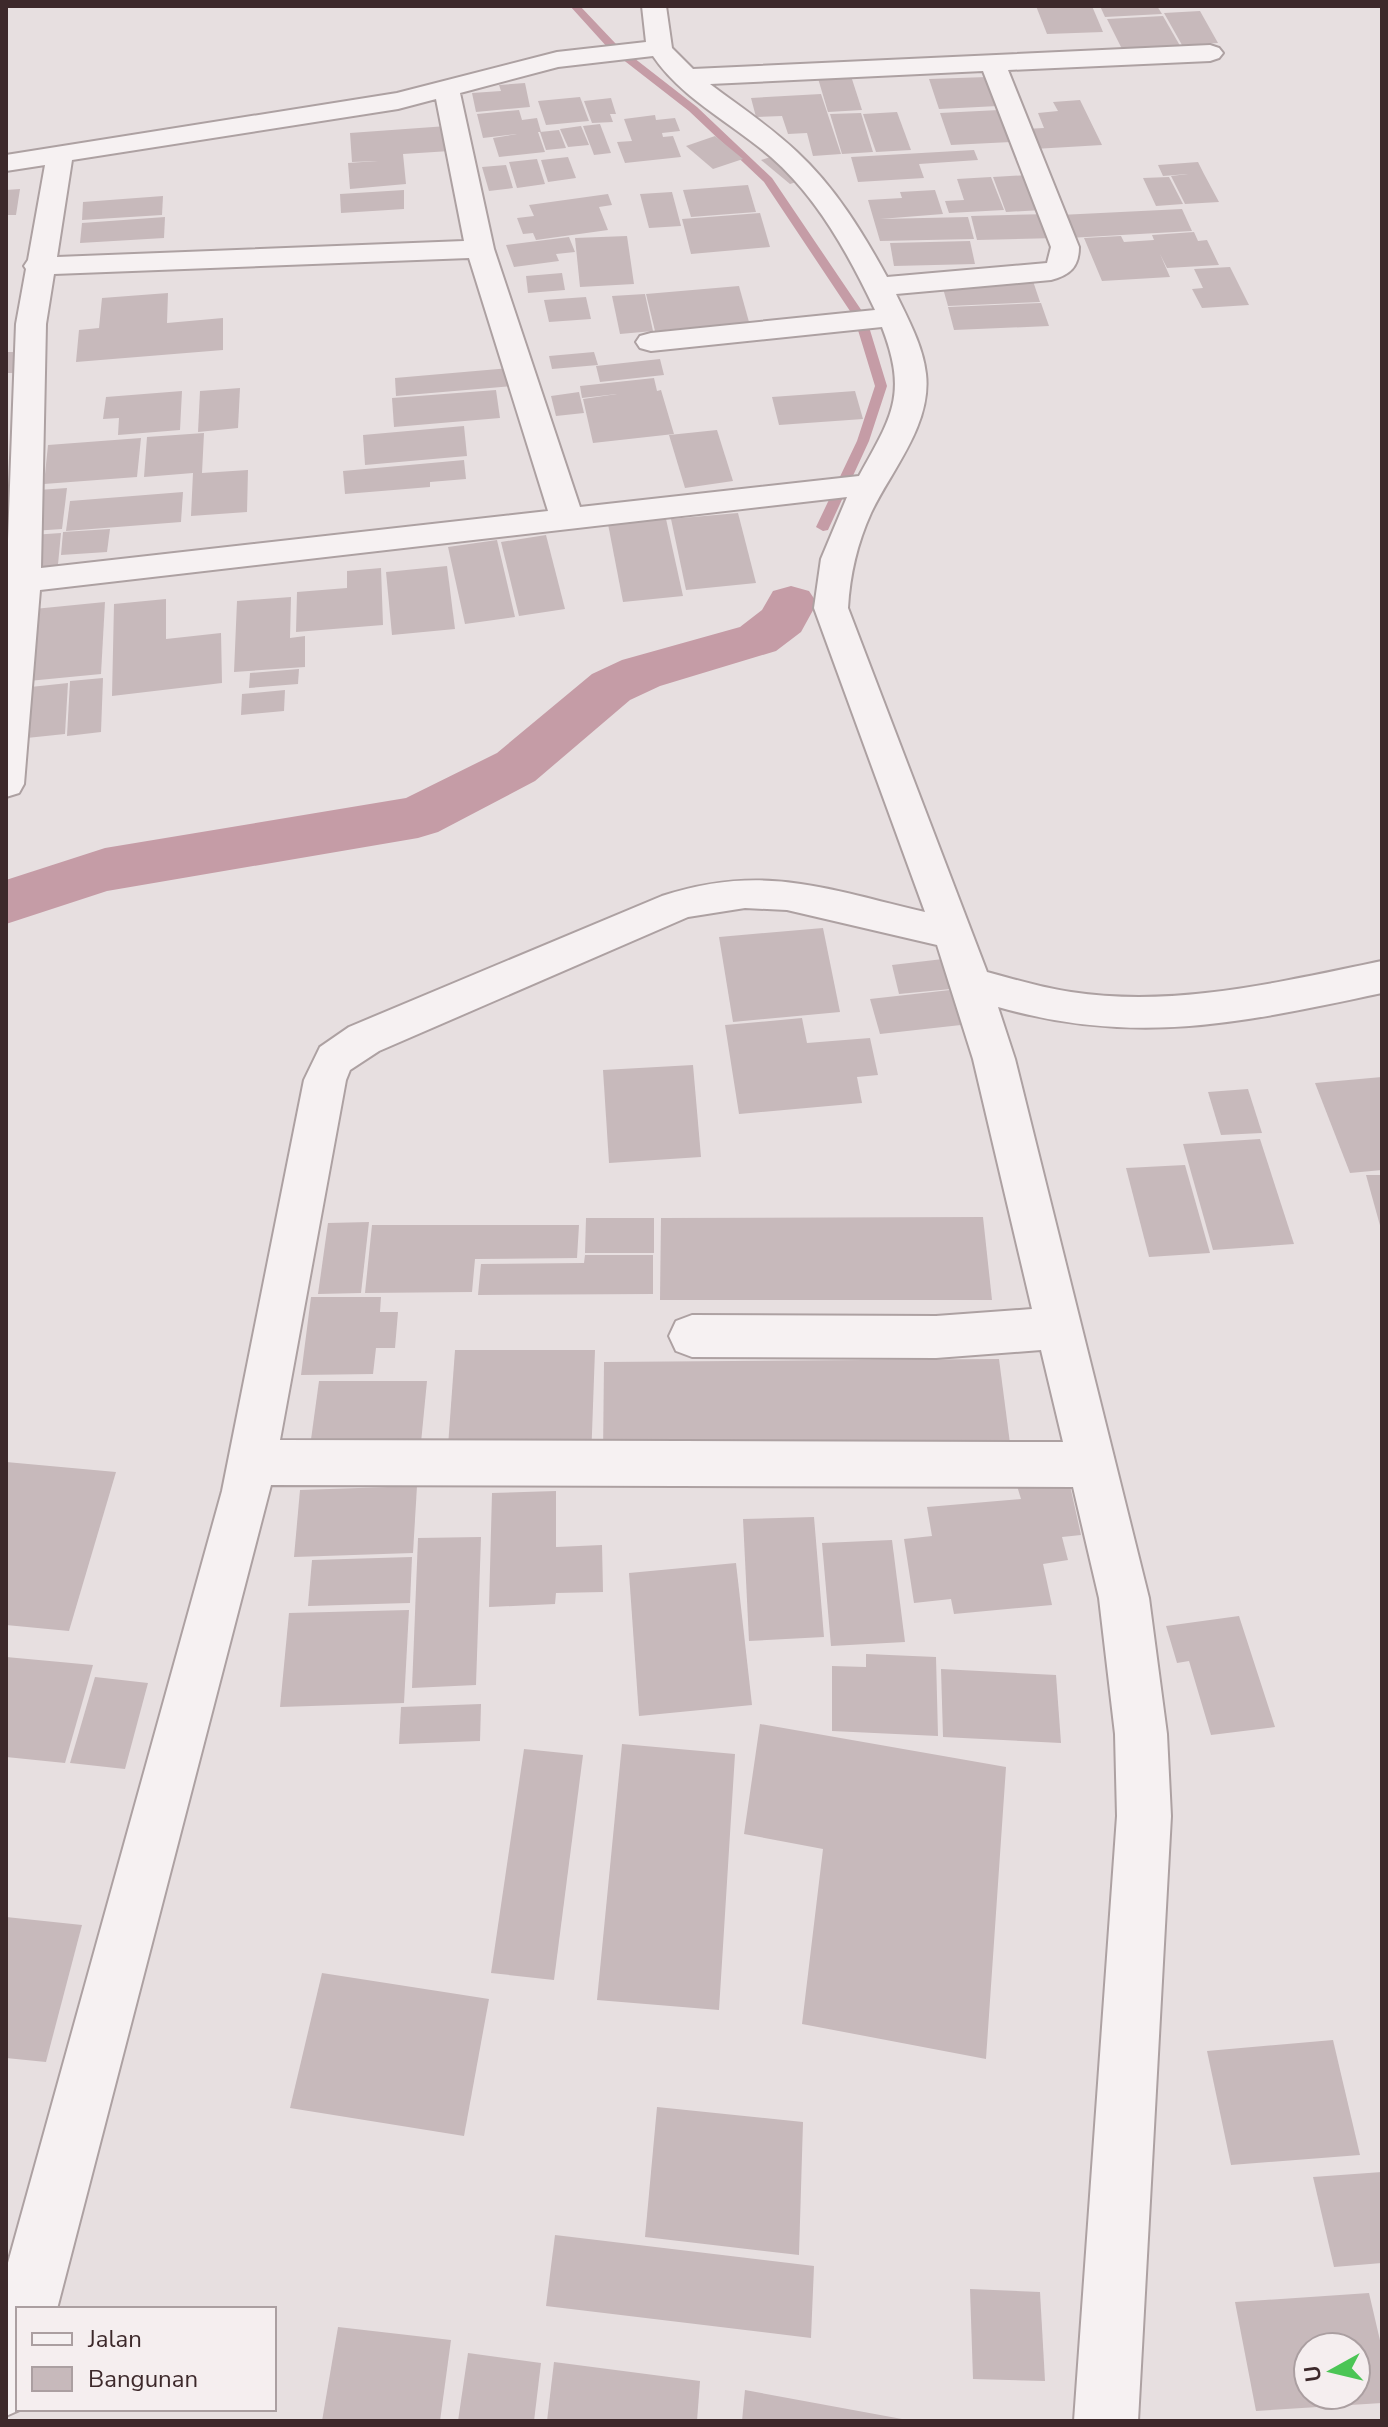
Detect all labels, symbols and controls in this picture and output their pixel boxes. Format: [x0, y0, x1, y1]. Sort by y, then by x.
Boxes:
legend [16, 2307, 276, 2411]
text: Jalan [87, 2323, 142, 2355]
north arrow [1292, 2331, 1372, 2411]
text: Bangunan [88, 2363, 198, 2395]
text: U [1297, 2364, 1329, 2384]

